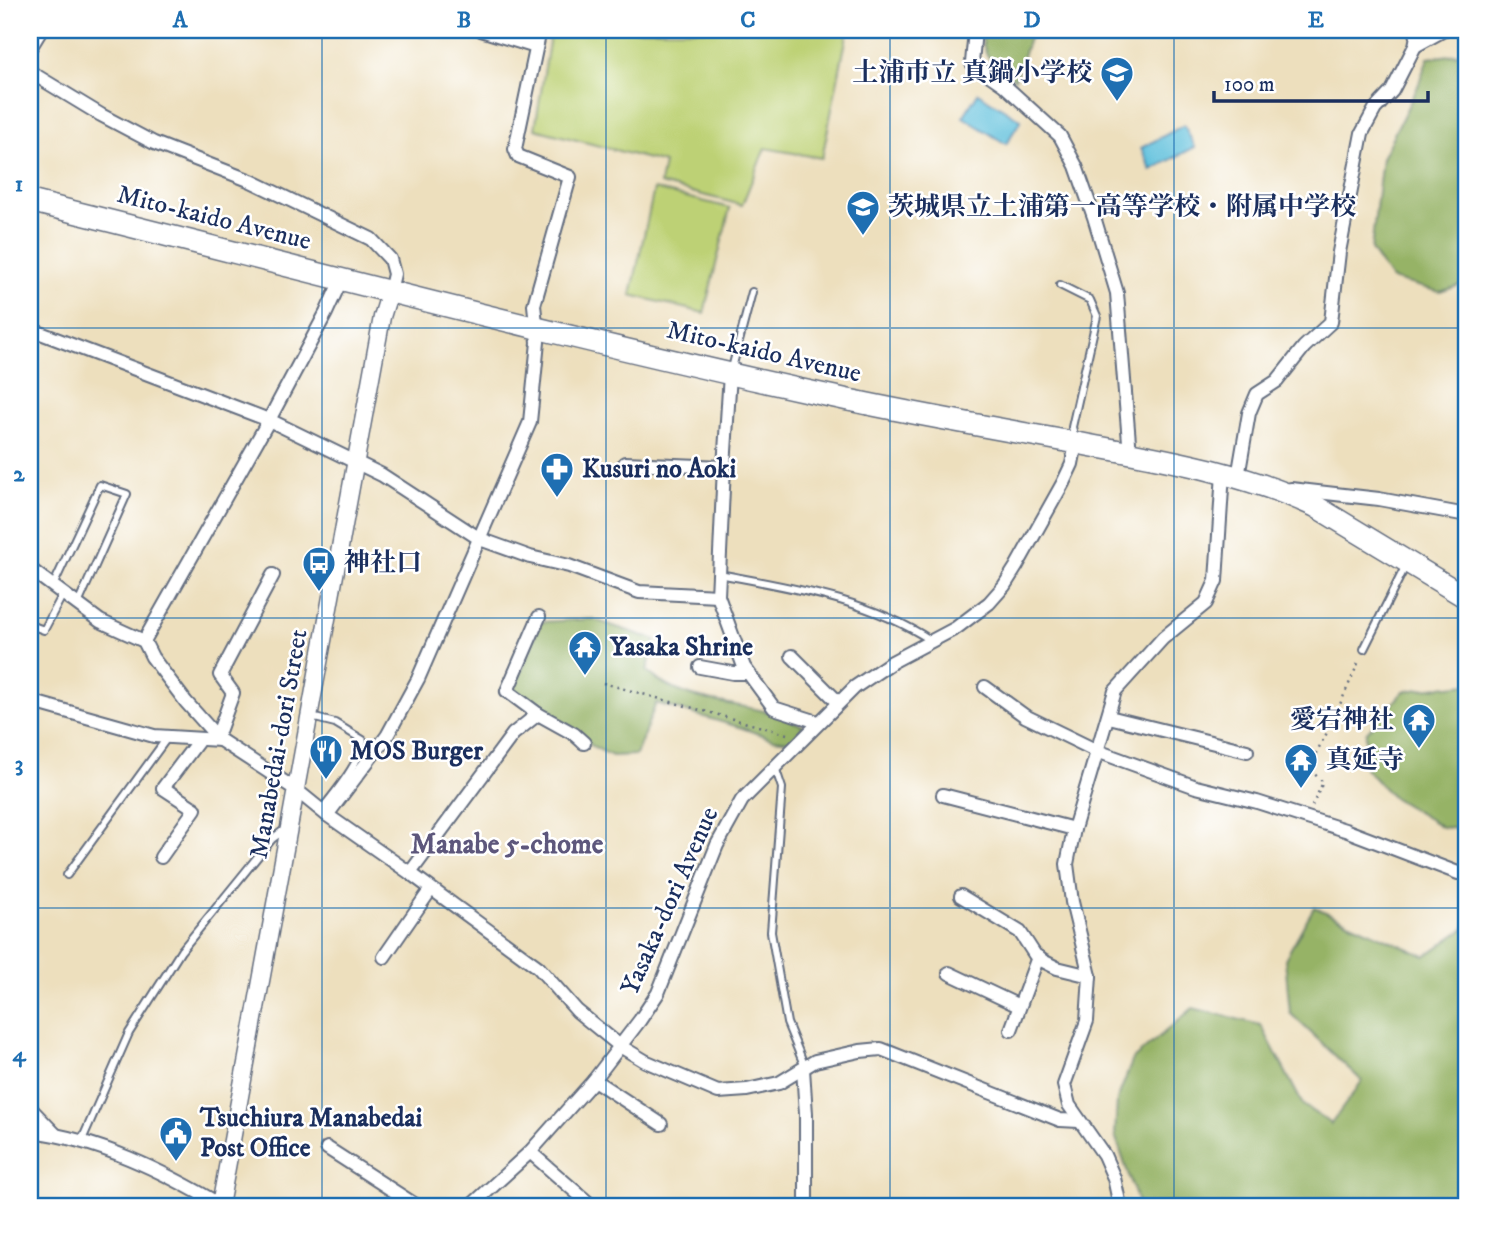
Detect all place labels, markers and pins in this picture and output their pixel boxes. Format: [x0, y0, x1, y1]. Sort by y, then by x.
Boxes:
school or university icon: 土浦市立 真鍋小学校 [1098, 54, 1136, 103]
place label: 土浦市立 真鍋小学校 [852, 57, 1092, 90]
school or university icon: 茨城県立土浦第一高等学校・附属中学校 [844, 188, 882, 237]
place label: 茨城県立土浦第一高等学校・附属中学校 [888, 191, 1356, 224]
pharmacy icon: Kusuri no Aoki [538, 450, 576, 499]
place label: Kusuri no Aoki [582, 453, 736, 486]
bus stop icon: 神社口 [300, 544, 338, 593]
place label: 神社口 [344, 547, 422, 580]
temple icon: Yasaka Shrine [566, 628, 604, 677]
place label: Yasaka Shrine [609, 631, 753, 664]
temple icon: 愛宕神社 [1400, 701, 1438, 750]
place label: 愛宕神社 [1290, 704, 1394, 737]
restaurant icon: MOS Burger [307, 732, 345, 781]
place label: MOS Burger [350, 735, 483, 768]
temple icon: 真延寺 [1282, 741, 1320, 790]
place label: 真延寺 [1326, 744, 1404, 777]
place label: Tsuchiura Manabedai Post Office [199, 1102, 422, 1165]
public building icon: Tsuchiura Manabedai Post Office [157, 1114, 195, 1163]

